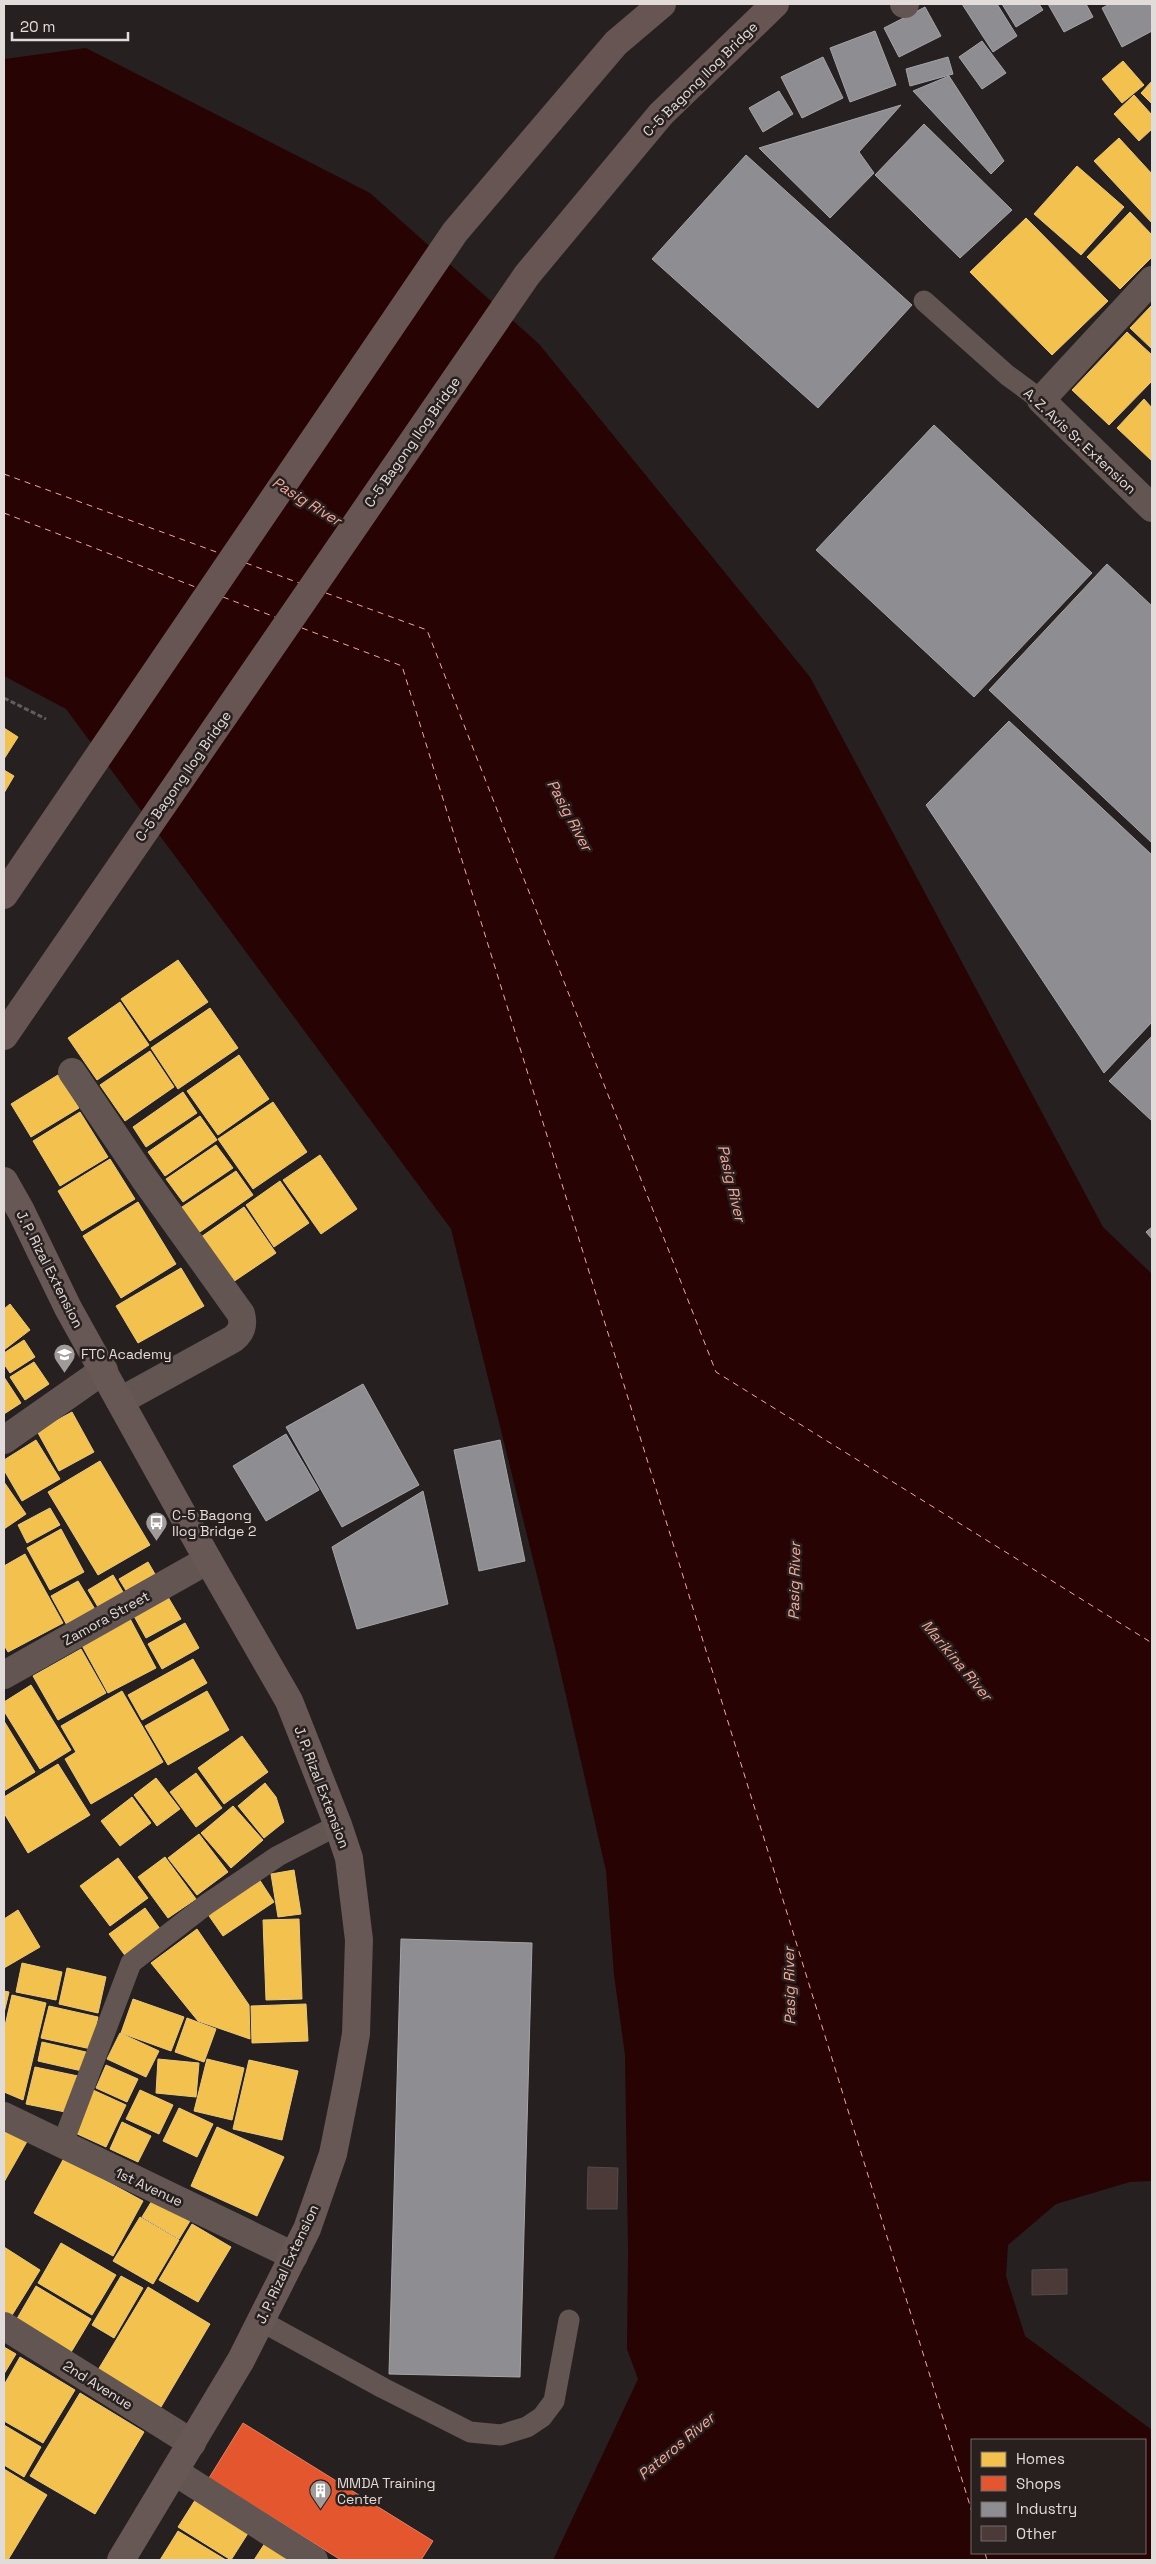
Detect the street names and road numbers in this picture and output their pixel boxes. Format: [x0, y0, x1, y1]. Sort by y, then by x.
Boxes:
street label: C-5 Bagong Ilog Bridge [639, 18, 761, 140]
street label: C-5 Bagong Ilog Bridge [360, 373, 464, 511]
street label: A. Z. Avis Sr. Extension [1020, 384, 1140, 498]
street label: C-5 Bagong Ilog Bridge [131, 707, 235, 845]
street label: J. P. Rizal Extension [13, 1207, 87, 1331]
street label: Zamora Street [60, 1587, 152, 1649]
street label: J. P. Rizal Extension [290, 1723, 354, 1851]
street label: 1st Avenue [112, 2164, 186, 2210]
street label: J. P. Rizal Extension [251, 2201, 323, 2327]
street label: 2nd Avenue [60, 2356, 136, 2414]

